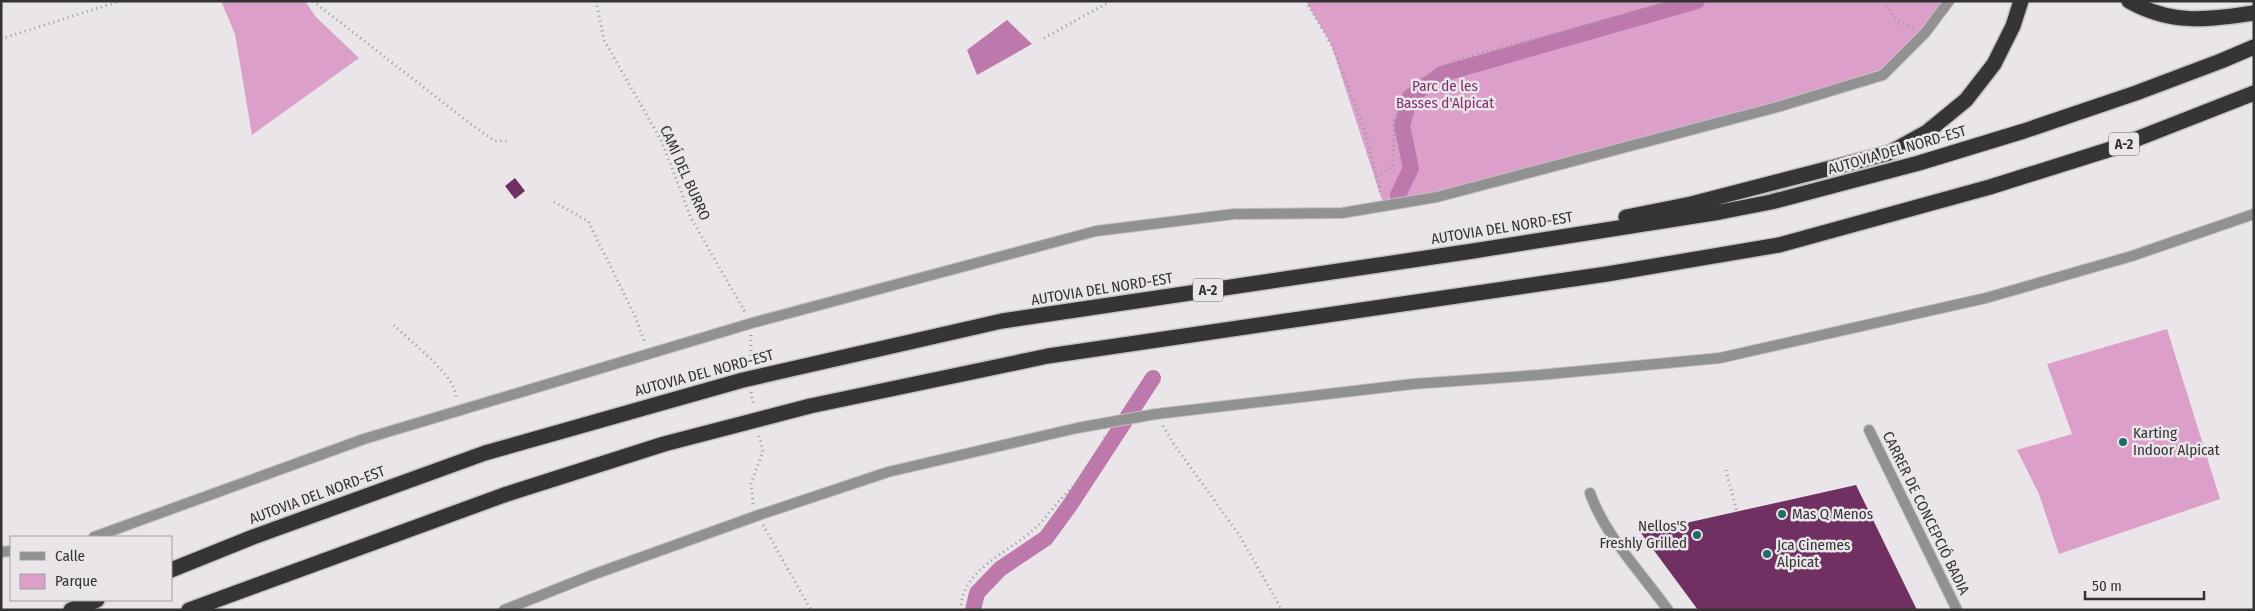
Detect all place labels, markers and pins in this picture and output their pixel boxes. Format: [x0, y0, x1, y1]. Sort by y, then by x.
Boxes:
place label: Karting Indoor Alpicat [2133, 424, 2220, 459]
marker: Karting Indoor Alpicat [2117, 436, 2129, 448]
place label: Mas Q Menos [1792, 505, 1873, 523]
marker: Mas Q Menos [1776, 508, 1788, 520]
place label: Nellos'S Freshly Grilled [1599, 517, 1687, 552]
marker: Nellos'S Freshly Grilled [1691, 529, 1703, 541]
place label: Jca Cinemes Alpicat [1777, 536, 1850, 571]
marker: Jca Cinemes Alpicat [1761, 548, 1773, 560]

